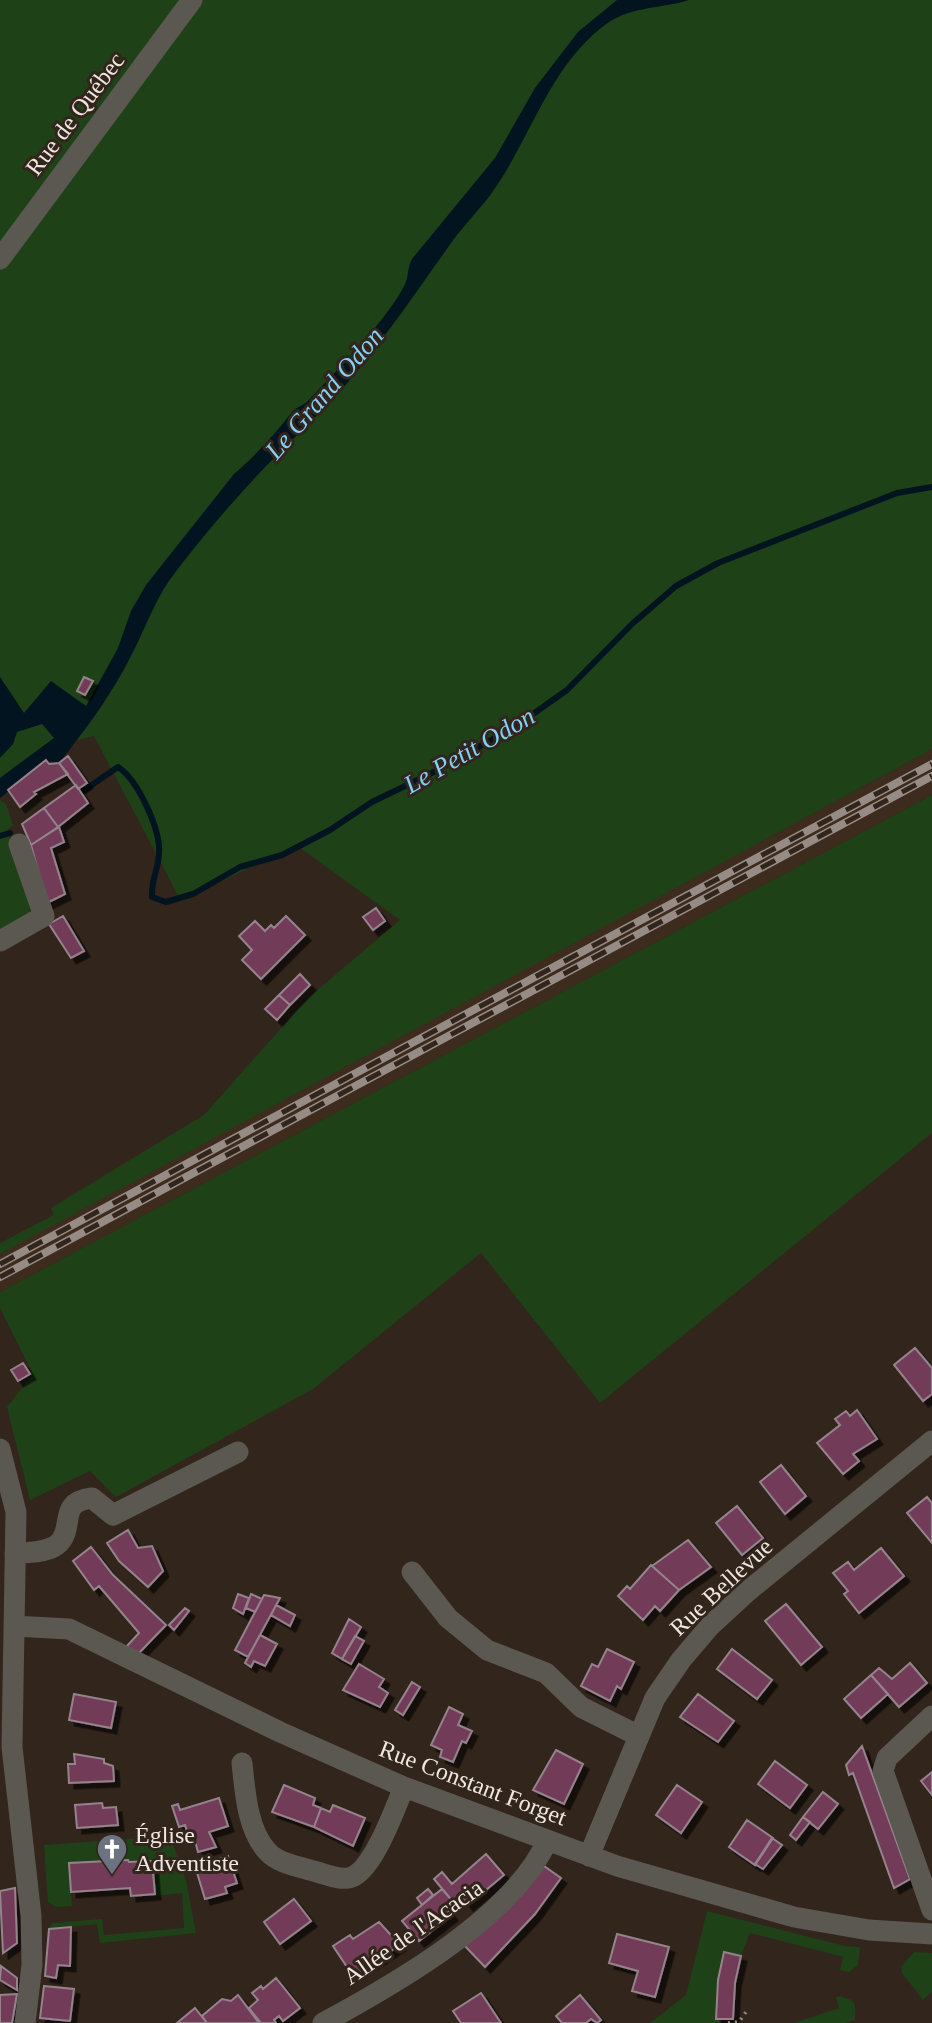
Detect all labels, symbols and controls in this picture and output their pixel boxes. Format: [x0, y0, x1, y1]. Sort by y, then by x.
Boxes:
street label: Rue de Québec [21, 48, 129, 180]
water label: Le Grand Odon [259, 322, 389, 466]
water label: Le Petit Odon [398, 701, 540, 800]
street label: Rue Bellevue [665, 1533, 777, 1641]
street label: Rue Constant Forget [376, 1735, 570, 1831]
place label: Église Adventiste [135, 1822, 239, 1876]
church icon: Église Adventiste [95, 1832, 129, 1876]
street label: Allée de l'Acacia [338, 1874, 488, 1990]

